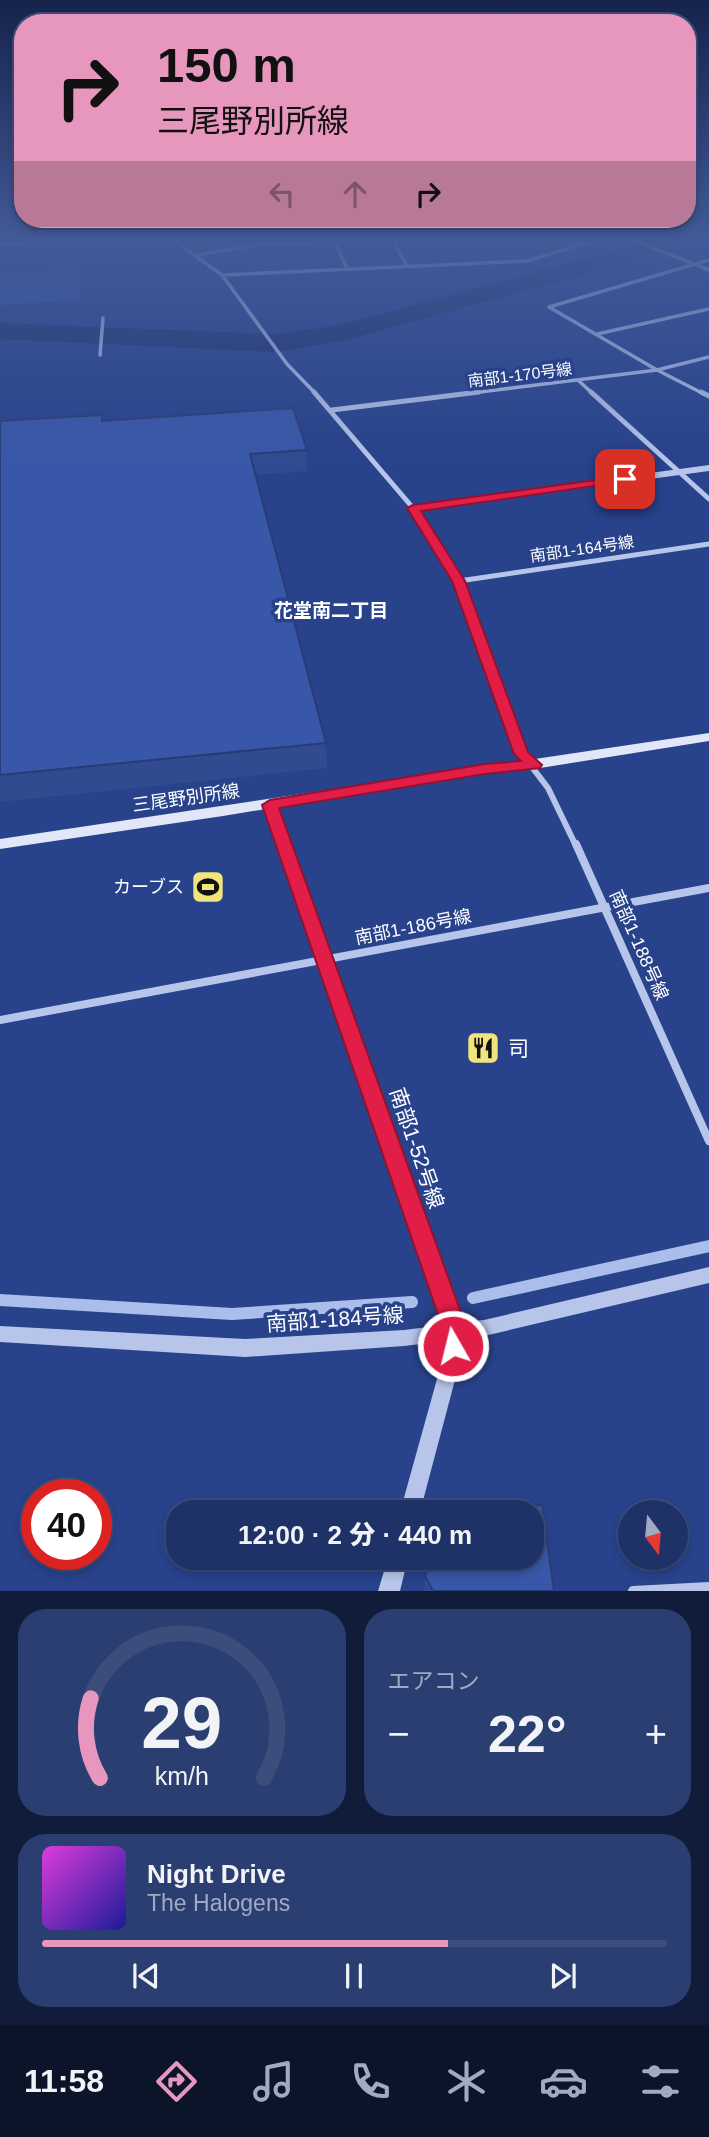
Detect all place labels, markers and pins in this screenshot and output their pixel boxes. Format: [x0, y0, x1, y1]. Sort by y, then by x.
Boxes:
pin [595, 449, 655, 509]
sports icon: カーブス [189, 868, 227, 906]
place label: カーブス [113, 877, 184, 897]
restaurant icon: 司 [464, 1029, 502, 1067]
place label: 司 [508, 1037, 529, 1060]

